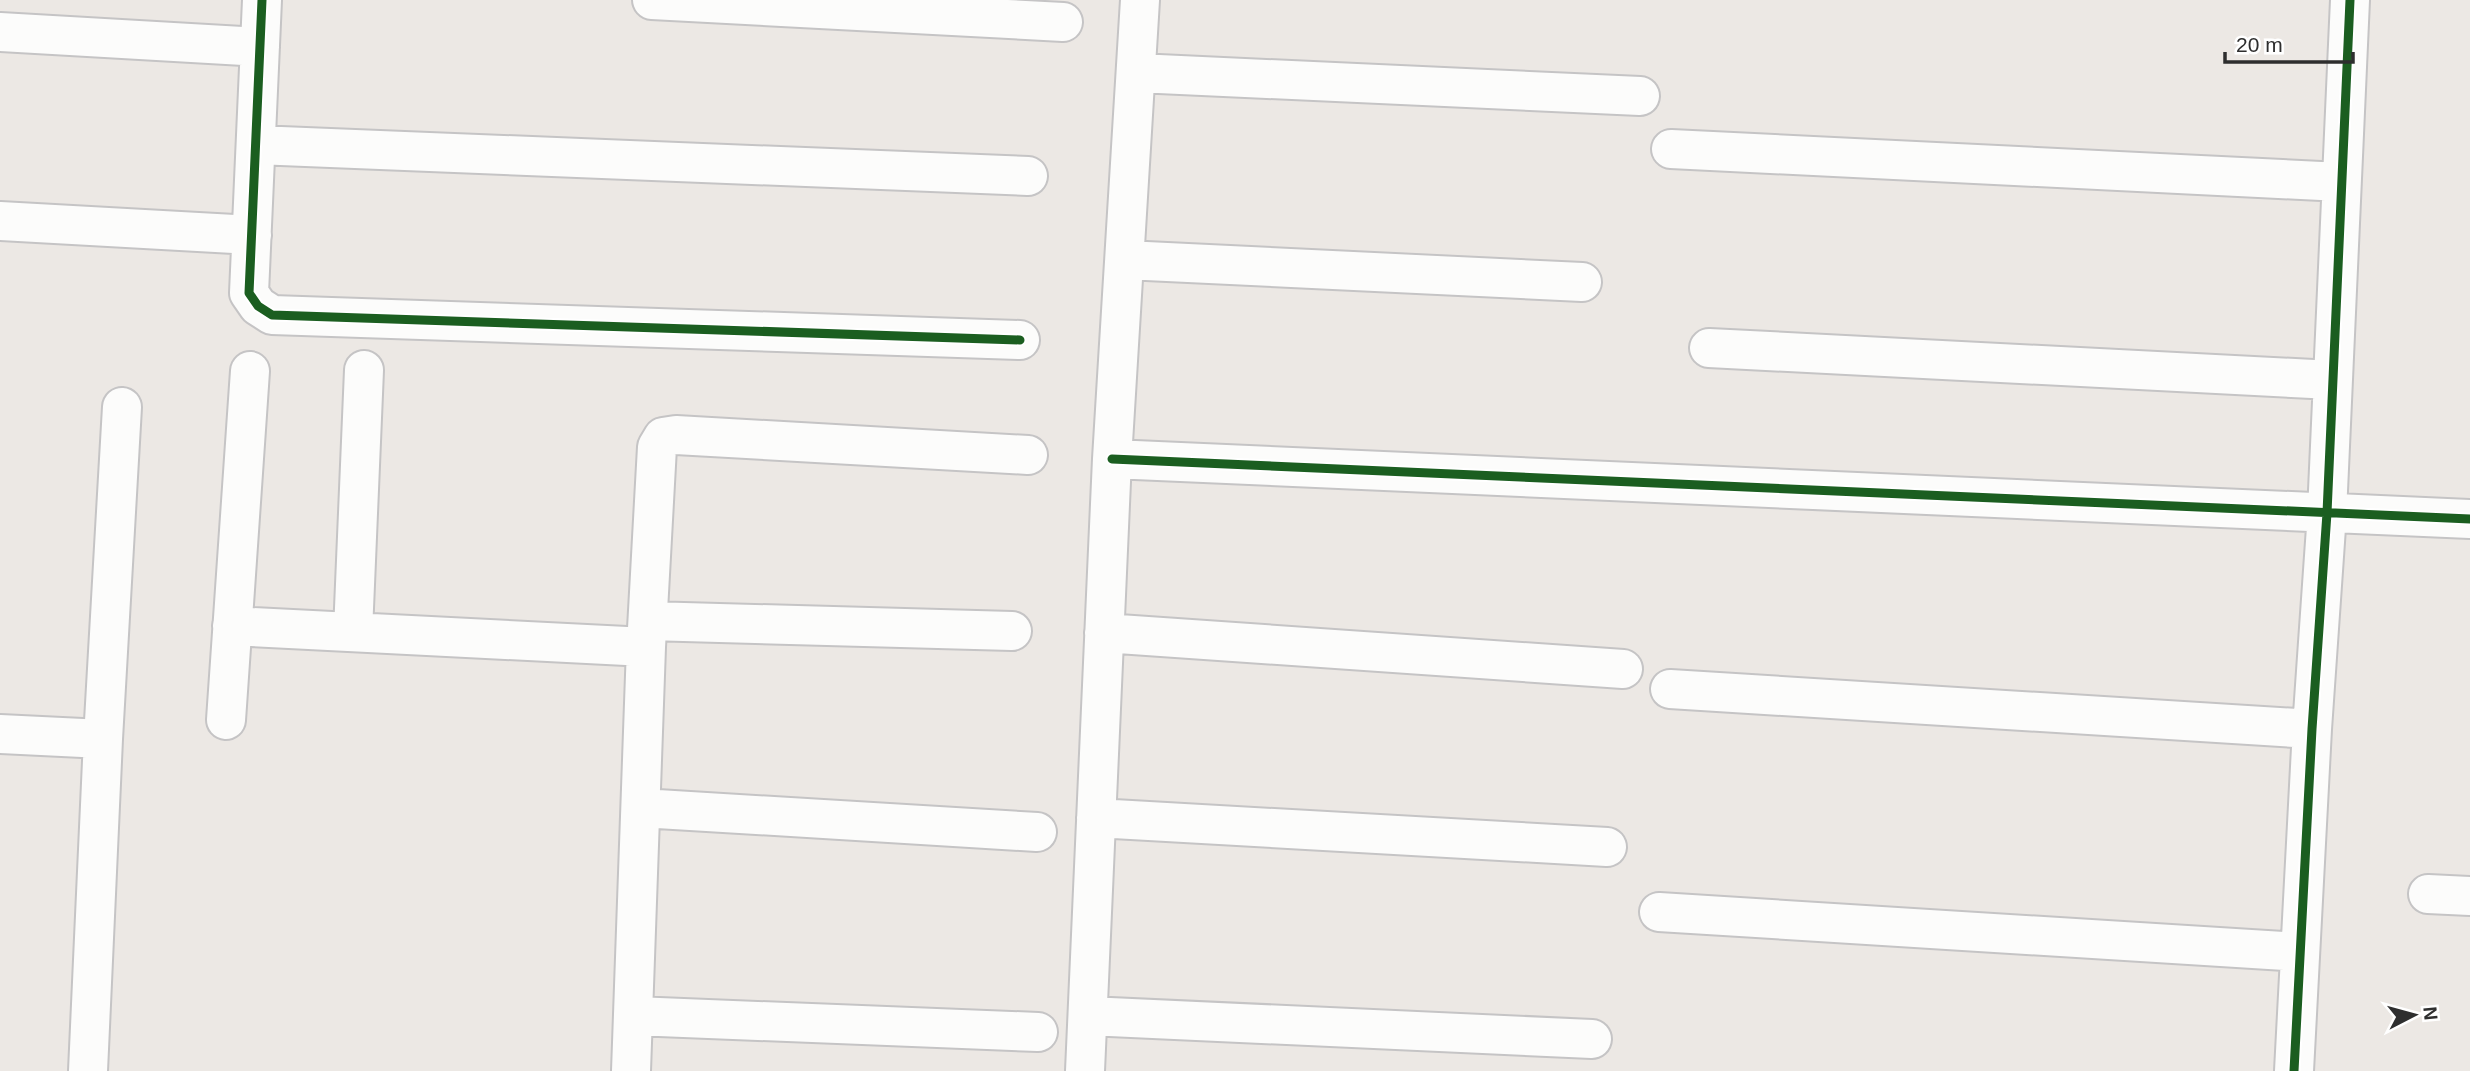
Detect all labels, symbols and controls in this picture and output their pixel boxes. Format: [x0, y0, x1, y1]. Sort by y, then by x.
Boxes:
scale bar [2225, 21, 2353, 65]
text: 20 m [2236, 33, 2283, 56]
north arrow [2379, 980, 2449, 1050]
text: N [2419, 1005, 2442, 1021]

